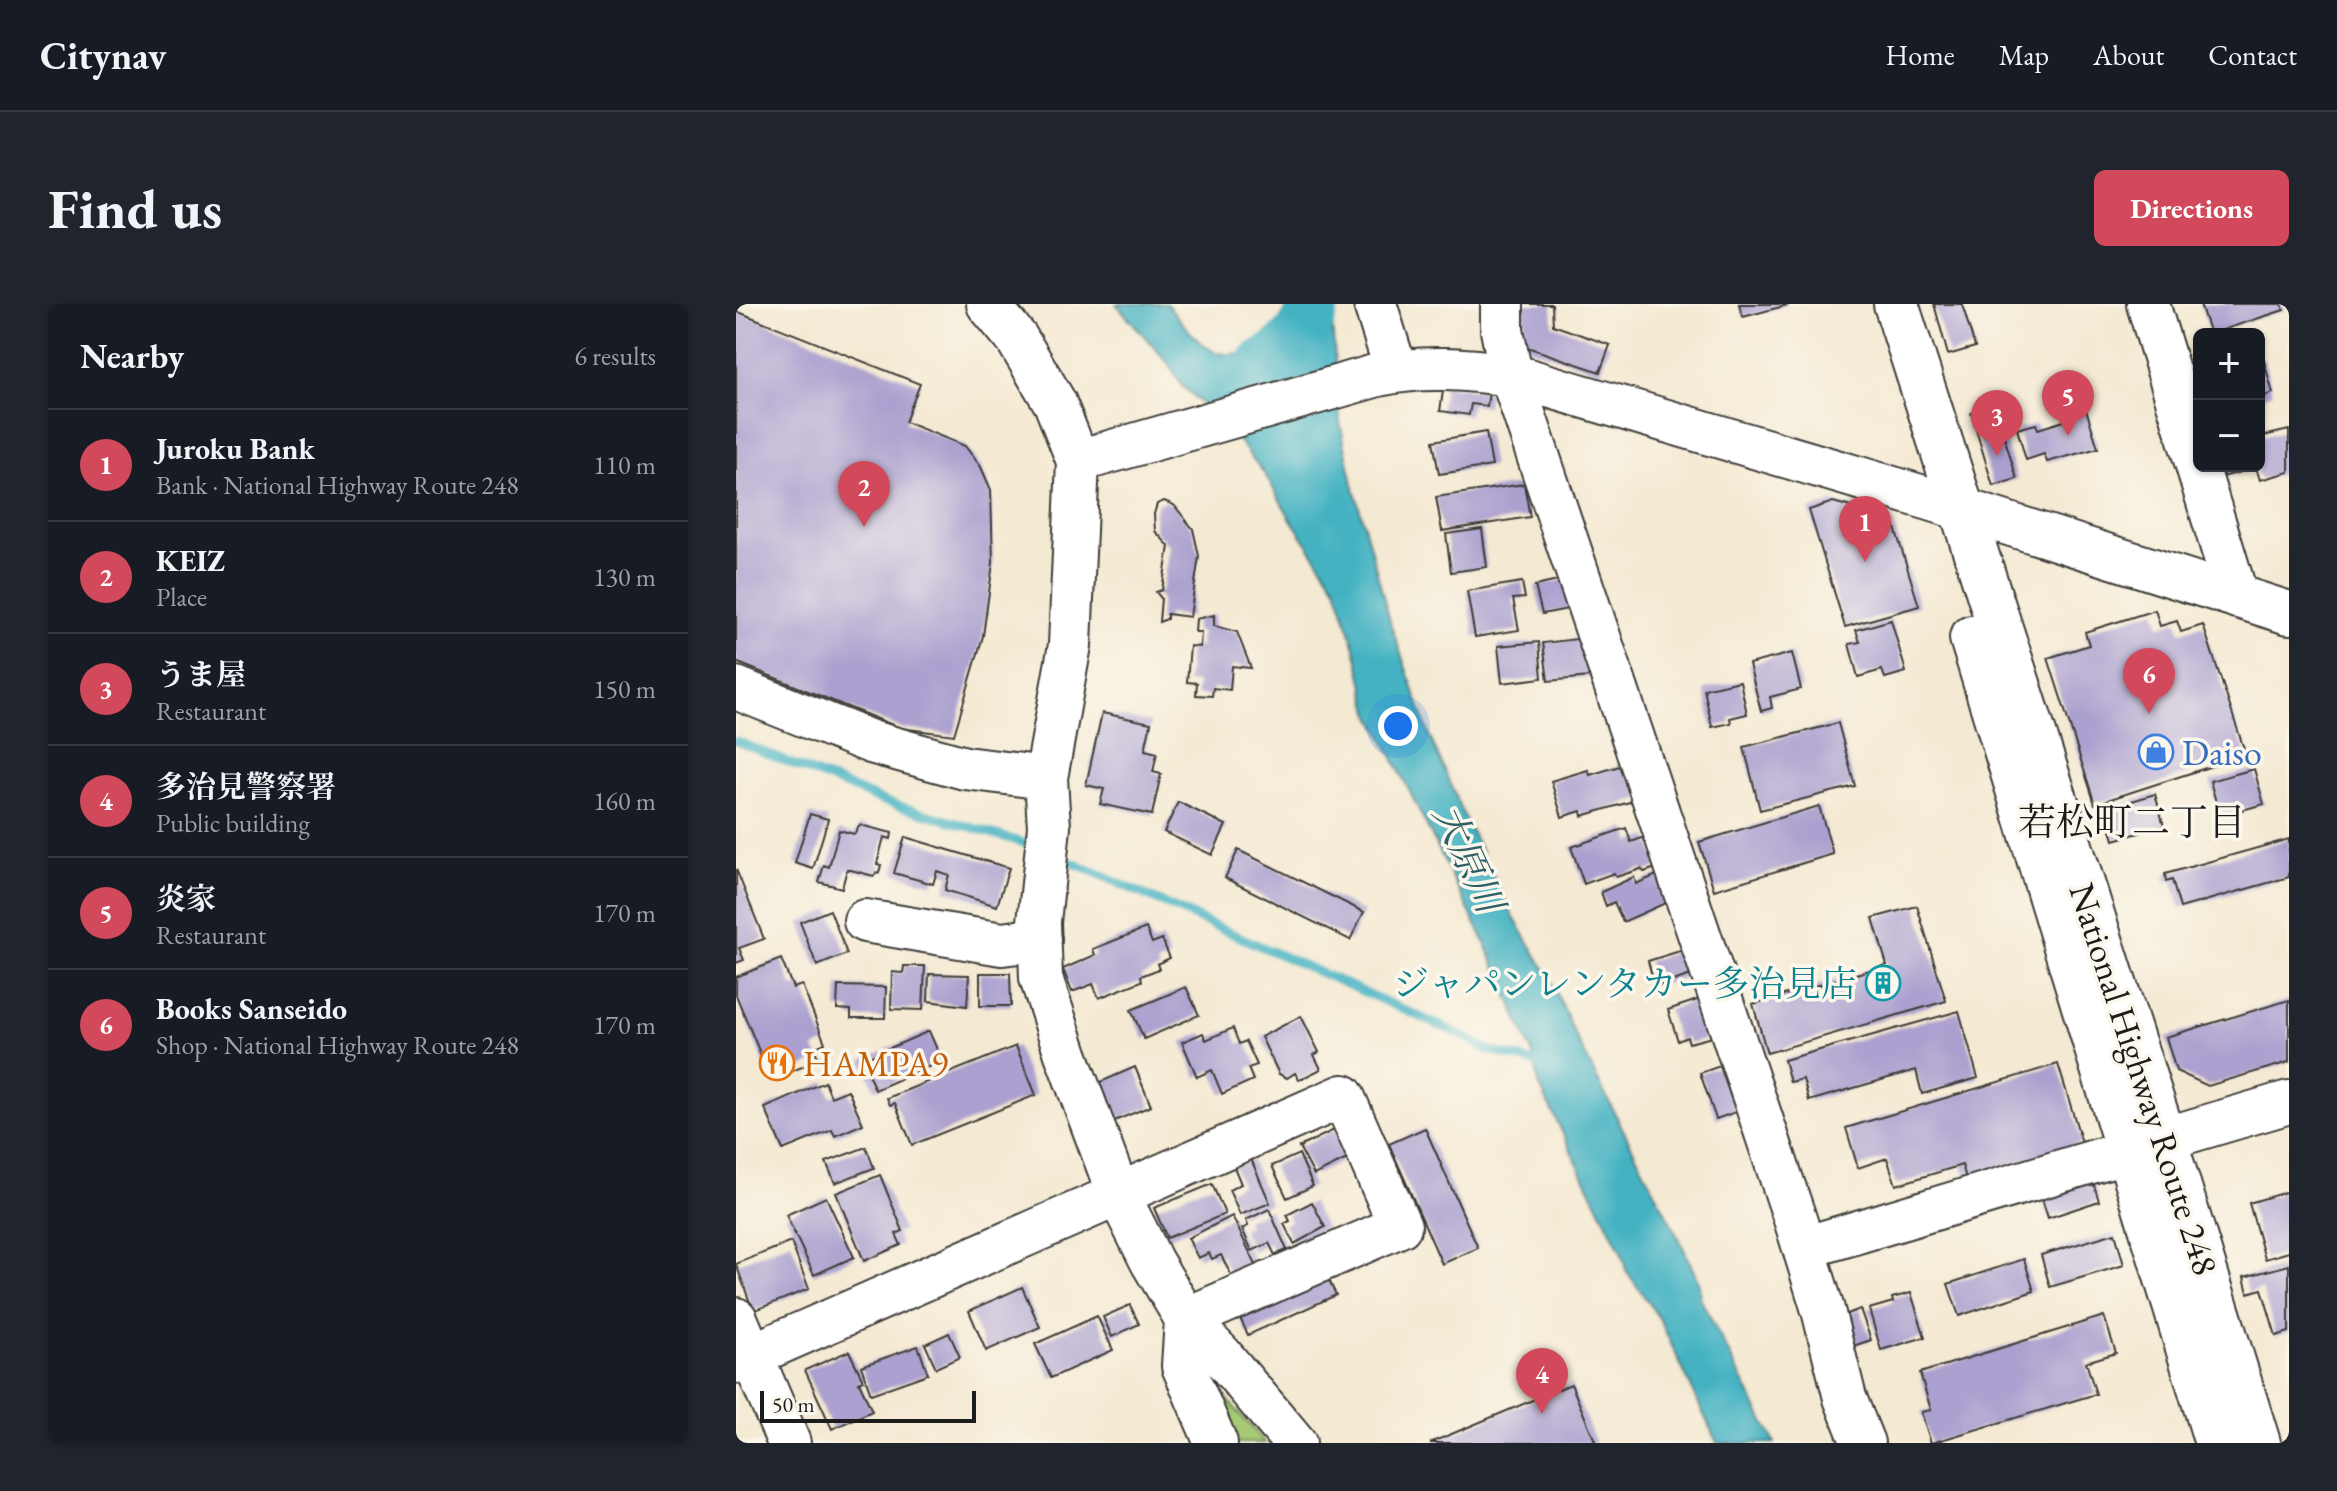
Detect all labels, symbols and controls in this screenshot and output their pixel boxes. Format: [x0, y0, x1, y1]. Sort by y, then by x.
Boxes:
text: Citynav [40, 31, 166, 80]
text: Home [1885, 37, 1955, 73]
text: Map [1999, 37, 2049, 73]
text: About [2093, 37, 2164, 73]
text: Contact [2208, 37, 2297, 73]
button: Directions [2094, 170, 2289, 246]
text: Find us [48, 172, 222, 245]
map controls [2193, 328, 2265, 472]
button: + [2193, 328, 2265, 400]
text: Nearby [80, 334, 184, 378]
text: 6 results [575, 339, 656, 373]
pin: 5 [2042, 370, 2094, 436]
pin: 3 [1971, 390, 2023, 456]
button: − [2193, 400, 2265, 472]
text: Juroku Bank [156, 429, 315, 468]
text: 1 [99, 448, 113, 482]
text: 110 m [593, 448, 656, 482]
pin: 2 [838, 461, 890, 527]
text: Bank · National Highway Route 248 [156, 468, 519, 502]
pin: 1 [1839, 496, 1891, 562]
text: KEIZ [156, 541, 225, 580]
text: 2 [99, 560, 113, 594]
text: 130 m [593, 560, 656, 594]
text: Place [156, 580, 207, 614]
pin: 6 [2123, 648, 2175, 714]
text: うま屋 [156, 655, 246, 694]
text: 3 [99, 672, 113, 706]
text: 150 m [593, 672, 656, 706]
text: Restaurant [156, 694, 266, 728]
your location [1378, 706, 1418, 746]
place label: Daiso [2182, 729, 2262, 776]
shop icon: Daiso [2137, 733, 2175, 771]
text: 多治見警察署 [156, 767, 336, 806]
text: 4 [99, 784, 113, 818]
text: 160 m [593, 784, 656, 818]
water label: 大原川 [1423, 796, 1517, 924]
district label: 若松町二丁目 [2018, 797, 2246, 846]
text: Public building [156, 806, 310, 840]
street label: National Highway Route 248 [2058, 877, 2230, 1281]
text: 炎家 [156, 879, 216, 918]
text: 5 [99, 896, 113, 930]
text: 170 m [593, 896, 656, 930]
text: Restaurant [156, 918, 266, 952]
place label: ジャパンレンタカー多治見店 [1393, 960, 1857, 1007]
building icon: ジャパンレンタカー多治見店 [1864, 964, 1902, 1002]
text: Books Sanseido [156, 989, 347, 1028]
text: 6 [99, 1008, 113, 1042]
text: 170 m [593, 1008, 656, 1042]
text: Shop · National Highway Route 248 [156, 1028, 519, 1062]
place label: HAMPA9 [803, 1040, 948, 1087]
restaurant icon: HAMPA9 [758, 1044, 796, 1082]
pin: 4 [1516, 1348, 1568, 1414]
scale bar [760, 1387, 976, 1423]
text: 50 m [772, 1390, 815, 1419]

